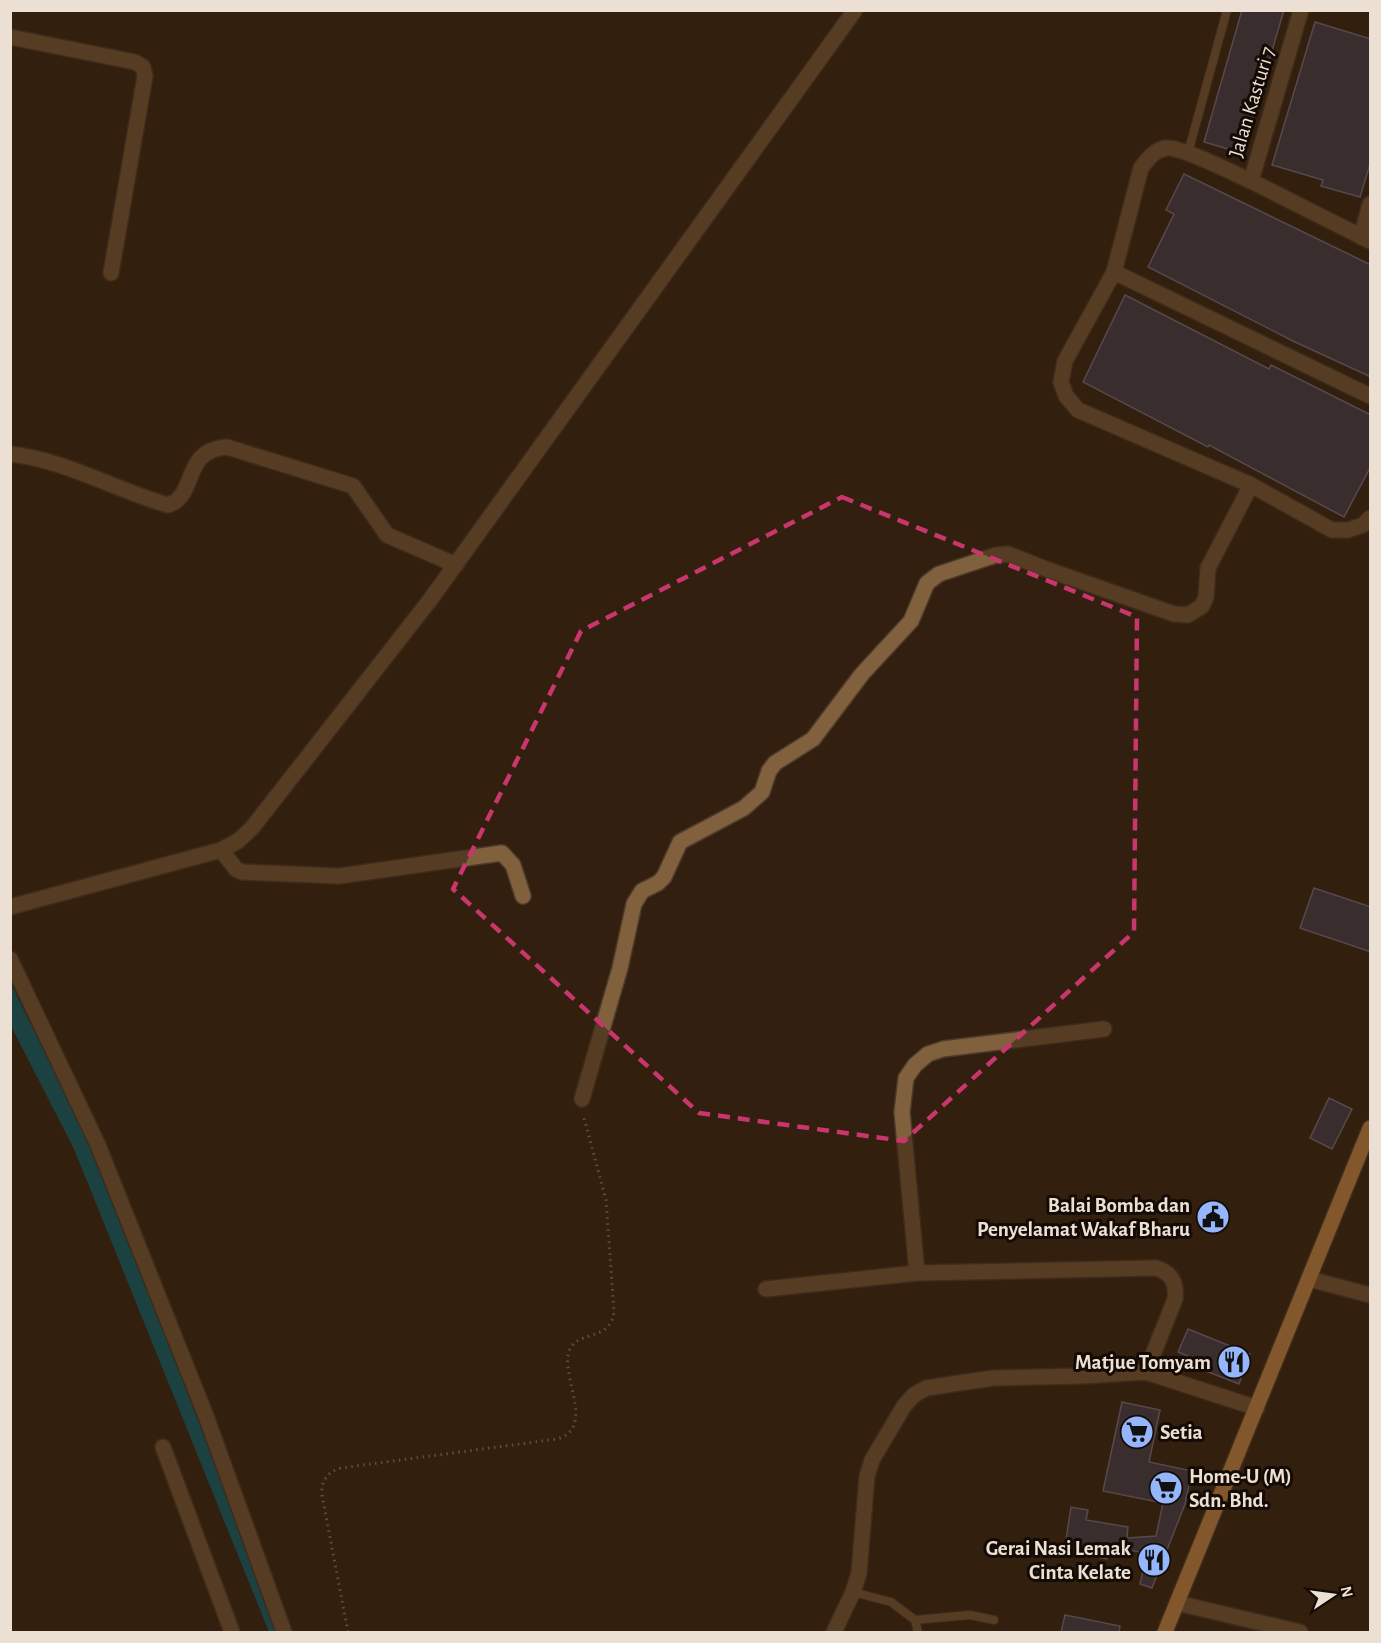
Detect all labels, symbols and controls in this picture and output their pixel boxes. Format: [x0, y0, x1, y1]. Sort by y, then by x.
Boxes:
street label: Jalan Kasturi 7 [1225, 44, 1279, 160]
place label: Balai Bomba dan Penyelamat Wakaf Bharu [977, 1195, 1190, 1240]
public building icon: Balai Bomba dan Penyelamat Wakaf Bharu [1195, 1199, 1231, 1235]
restaurant icon: Matjue Tomyam [1216, 1344, 1252, 1380]
place label: Matjue Tomyam [1075, 1352, 1211, 1373]
supermarket icon: Setia [1119, 1414, 1155, 1450]
place label: Setia [1160, 1422, 1203, 1443]
place label: Home-U (M) Sdn. Bhd. [1189, 1466, 1292, 1511]
supermarket icon: Home-U (M) Sdn. Bhd. [1148, 1470, 1184, 1506]
place label: Gerai Nasi Lemak Cinta Kelate [986, 1538, 1132, 1583]
restaurant icon: Gerai Nasi Lemak Cinta Kelate [1136, 1542, 1172, 1578]
north arrow [1303, 1565, 1363, 1625]
text: N [1338, 1585, 1356, 1599]

